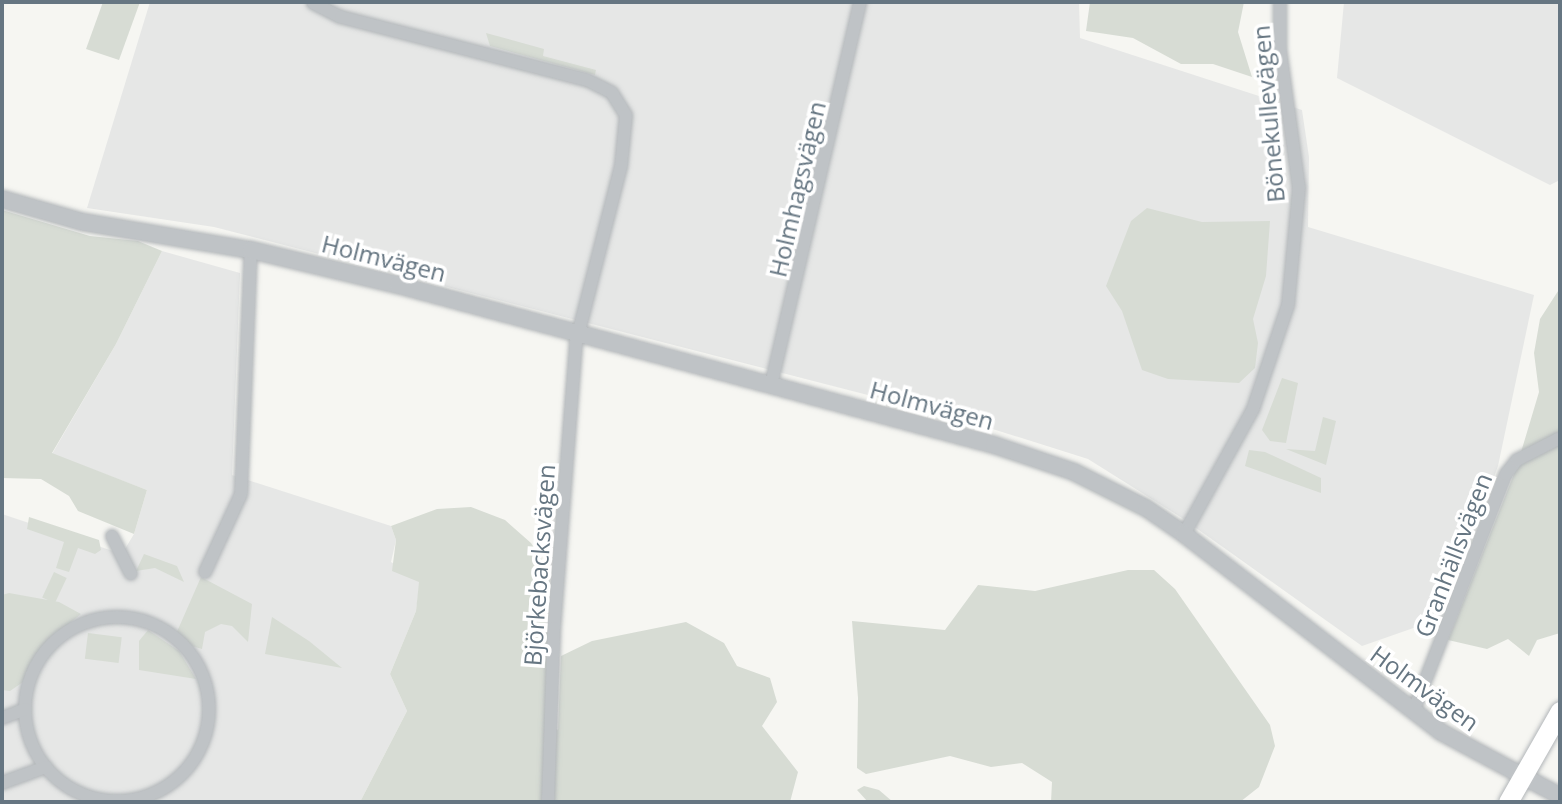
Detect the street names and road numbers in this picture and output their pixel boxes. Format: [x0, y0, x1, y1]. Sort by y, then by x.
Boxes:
street label: Bönekullevägen [1246, 24, 1290, 204]
street label: Holmhagsvägen [763, 98, 831, 280]
street label: Holmvägen [319, 229, 449, 287]
street label: Holmvägen [867, 375, 997, 435]
street label: Björkebacksvägen [518, 463, 560, 667]
street label: Granhällsvägen [1408, 469, 1498, 641]
street label: Holmvägen [1365, 639, 1485, 737]

